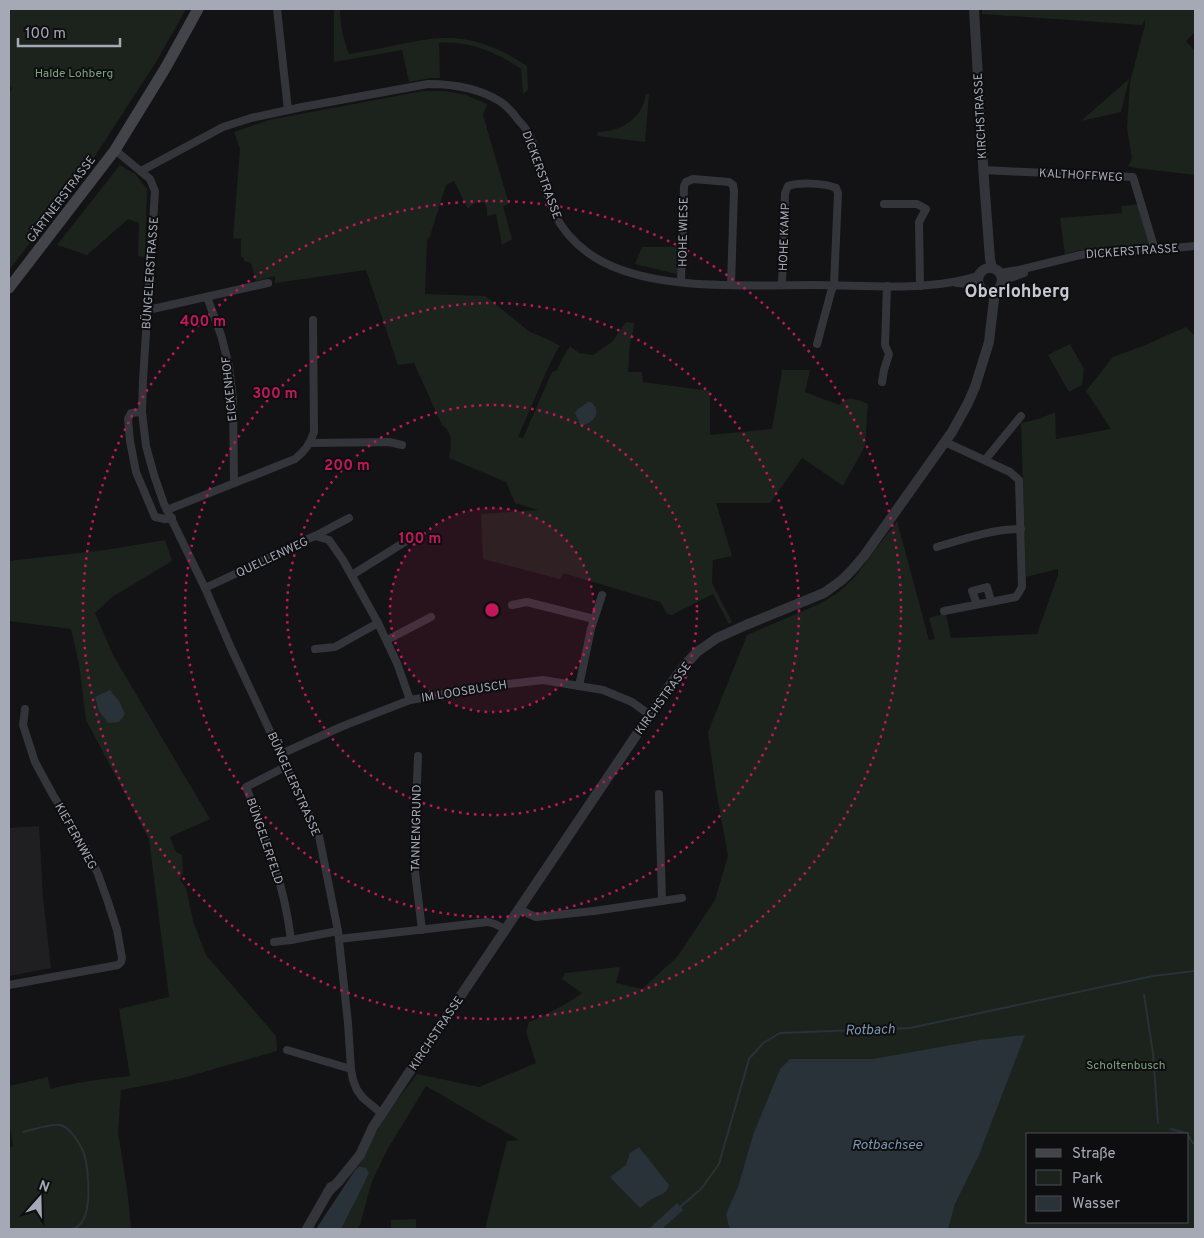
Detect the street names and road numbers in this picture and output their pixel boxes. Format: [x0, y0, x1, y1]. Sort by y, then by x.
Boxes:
street label: KIRCHSTRASSE [971, 72, 991, 159]
street label: DICKERSTRASSE [518, 129, 564, 222]
street label: GÄRTNERSTRASSE [24, 153, 100, 246]
street label: KALTHOFFWEG [1039, 166, 1123, 186]
street label: HOHE WIESE [675, 197, 693, 267]
street label: HOHE KAMP [776, 202, 794, 271]
street label: BÜNGELERSTRASSE [139, 216, 163, 330]
street label: DICKERSTRASSE [1085, 241, 1179, 263]
street label: EICKENHOF [219, 355, 241, 422]
street label: QUELLENWEG [234, 534, 311, 582]
street label: KIRCHSTRASSE [632, 659, 696, 738]
street label: IM LOOSBUSCH [420, 677, 508, 707]
street label: BÜNGELERSTRASSE [263, 730, 323, 839]
street label: TANNENGRUND [408, 784, 426, 872]
street label: BÜNGELERFELD [242, 796, 286, 887]
street label: KIEFERNWEG [50, 800, 100, 873]
street label: KIRCHSTRASSE [406, 993, 468, 1074]

